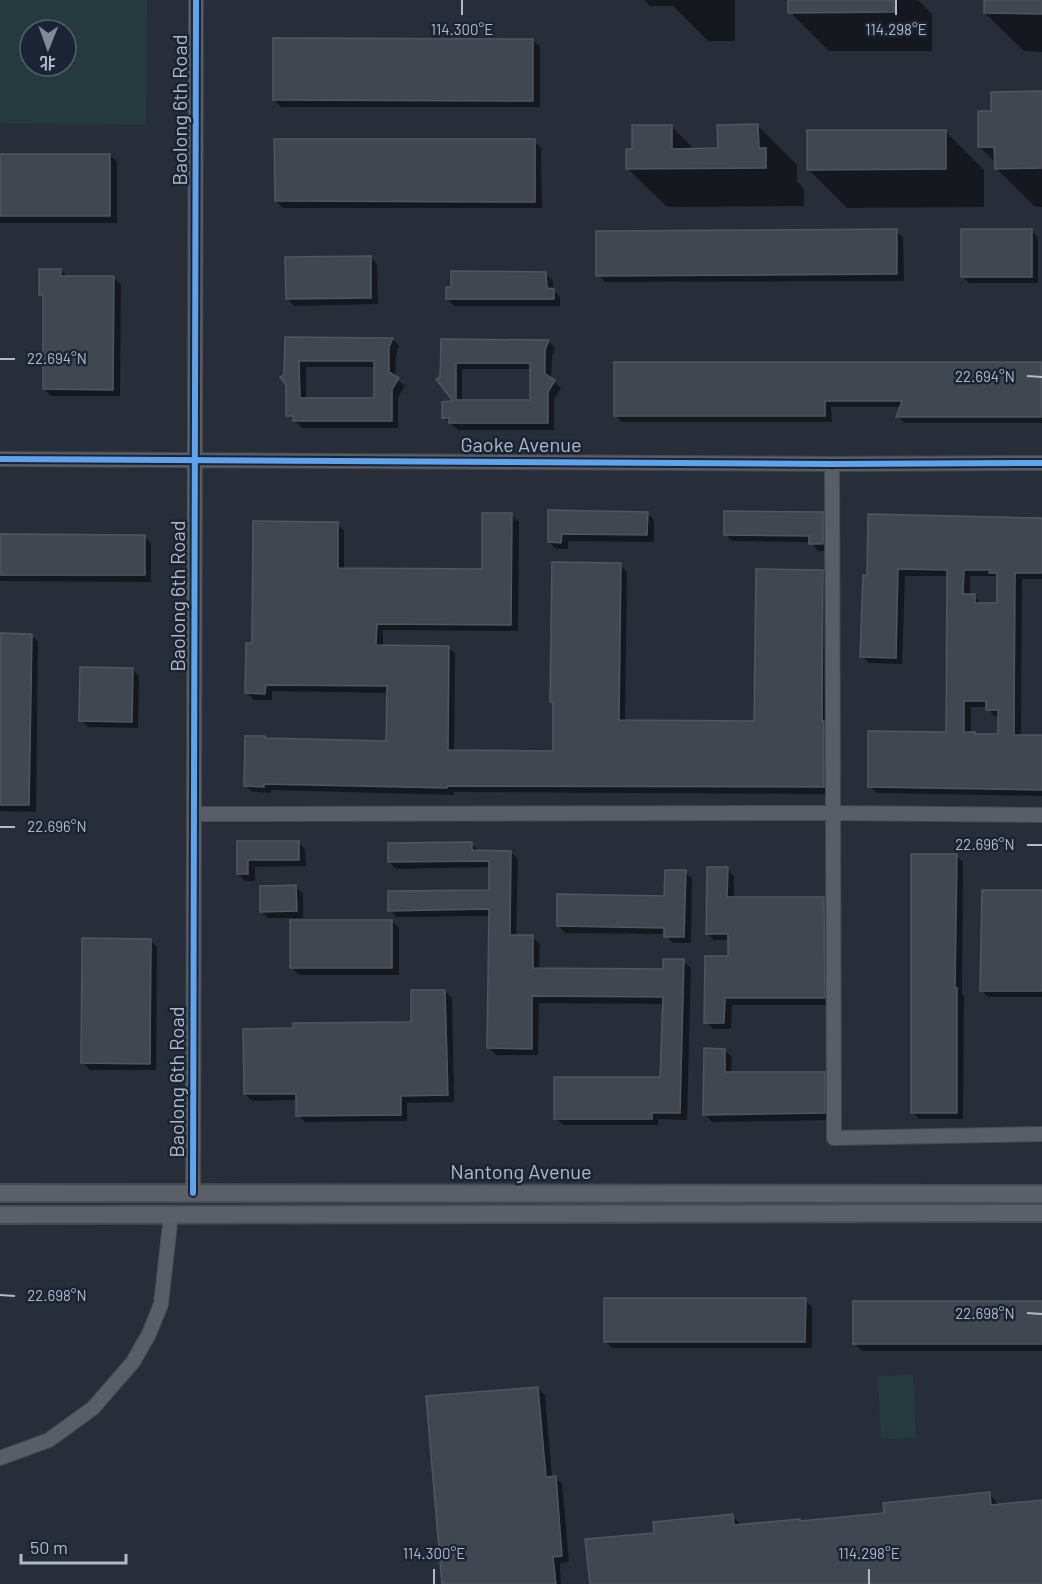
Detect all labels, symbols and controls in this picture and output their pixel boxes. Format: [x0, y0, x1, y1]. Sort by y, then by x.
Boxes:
north arrow [18, 18, 78, 78]
text: 114.300°E [431, 20, 493, 38]
text: 114.298°E [865, 20, 927, 38]
street label: Baolong 6th Road [167, 34, 191, 186]
text: 北 [40, 54, 56, 73]
text: 22.694°N [27, 349, 87, 367]
text: 22.694°N [955, 367, 1015, 385]
street label: Gaoke Avenue [460, 432, 582, 456]
street label: Baolong 6th Road [165, 520, 189, 672]
text: 22.696°N [27, 817, 87, 835]
text: 22.696°N [955, 835, 1015, 853]
street label: Baolong 6th Road [164, 1006, 188, 1158]
street label: Nantong Avenue [450, 1159, 592, 1183]
text: 22.698°N [27, 1286, 87, 1304]
text: 22.698°N [955, 1304, 1015, 1322]
scale bar [21, 1527, 126, 1565]
text: 50 m [30, 1536, 68, 1558]
text: 114.300°E [403, 1544, 465, 1562]
text: 114.298°E [838, 1544, 900, 1562]

